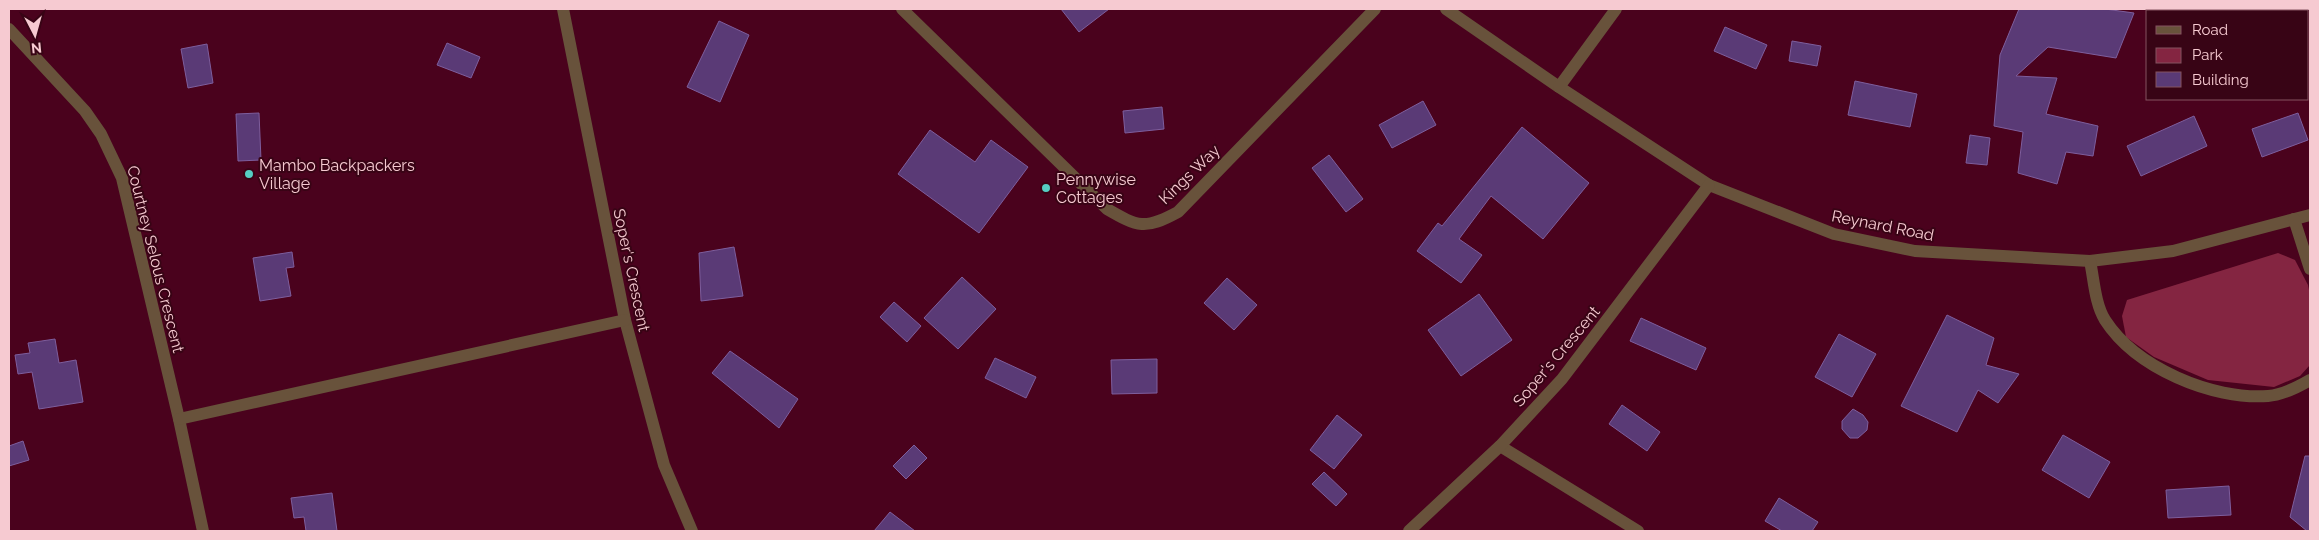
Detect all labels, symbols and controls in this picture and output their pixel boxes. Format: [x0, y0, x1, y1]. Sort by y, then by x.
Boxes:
north arrow [10, 10, 60, 60]
legend [2146, 10, 2309, 100]
text: Road [2192, 21, 2228, 39]
text: N [30, 39, 43, 56]
text: Park [2192, 46, 2223, 64]
text: Building [2192, 71, 2249, 89]
street label: Kings Way [1155, 140, 1224, 208]
place label: Mambo Backpackers Village [259, 156, 415, 193]
street label: Courtney Selous Crescent [123, 164, 188, 355]
marker: Mambo Backpackers Village [243, 168, 255, 180]
place label: Pennywise Cottages [1056, 170, 1136, 207]
marker: Pennywise Cottages [1040, 182, 1052, 194]
street label: Reynard Road [1830, 206, 1936, 245]
street label: Soper's Crescent [609, 207, 654, 334]
street label: Soper's Crescent [1509, 302, 1604, 410]

